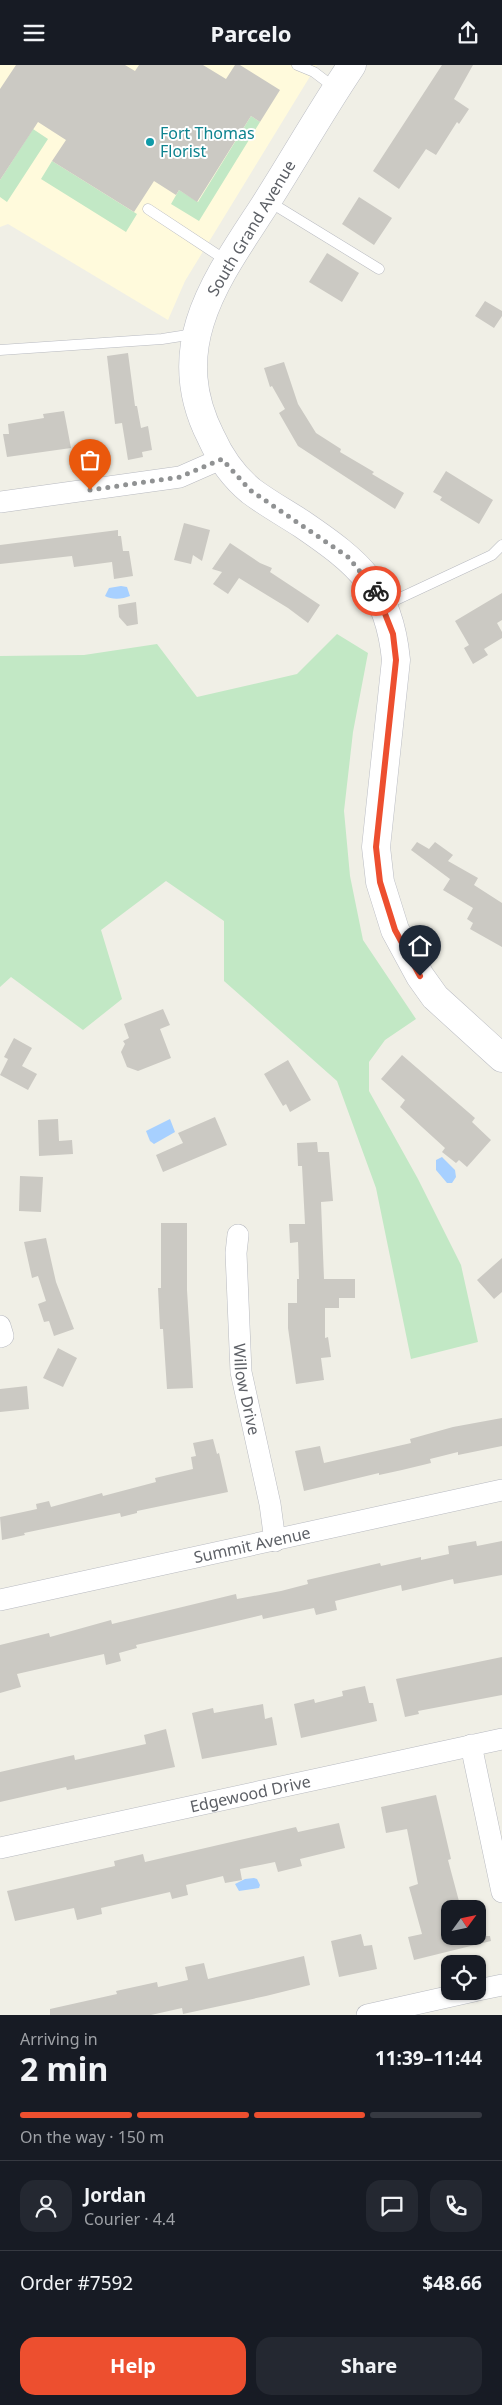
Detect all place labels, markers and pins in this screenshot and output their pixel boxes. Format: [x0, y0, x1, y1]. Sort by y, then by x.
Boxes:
place label: Fort Thomas Florist [160, 122, 255, 162]
marker: Fort Thomas Florist [144, 136, 156, 148]
pin [69, 439, 111, 490]
pin [399, 925, 441, 976]

